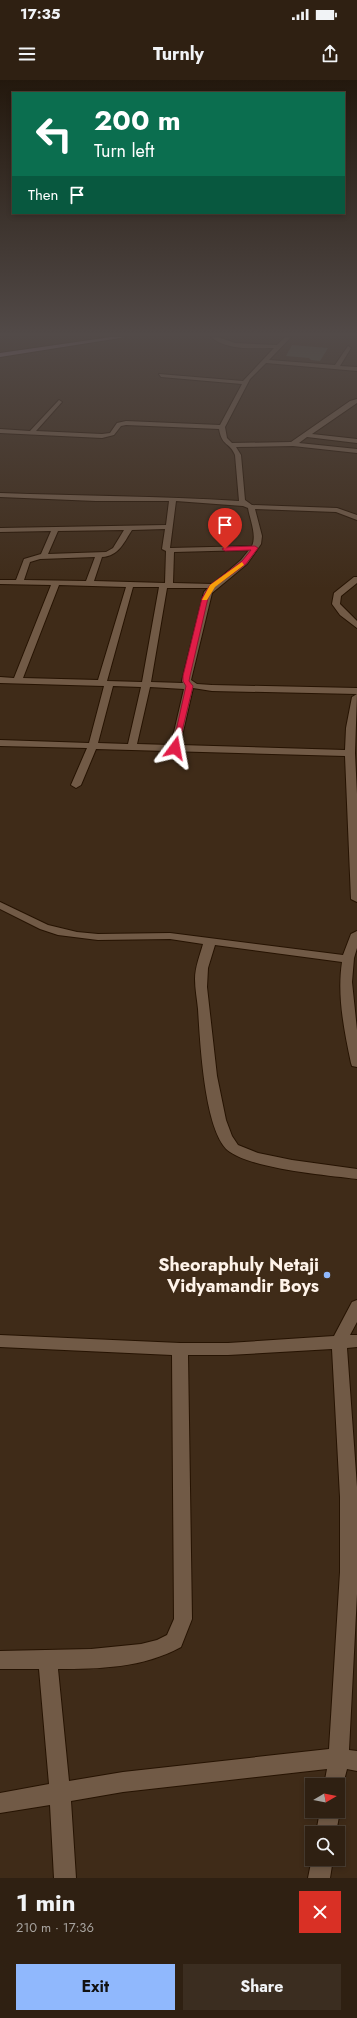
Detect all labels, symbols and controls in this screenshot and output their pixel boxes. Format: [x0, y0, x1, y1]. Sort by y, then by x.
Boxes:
text: 17:35 [20, 3, 61, 25]
text: Turnly [153, 41, 204, 67]
icon: menu [16, 43, 38, 65]
icon: share [319, 43, 341, 65]
text: 200 m [94, 100, 181, 141]
icon: left [28, 108, 80, 160]
text: Turn left [94, 138, 154, 164]
text: Then [28, 184, 58, 206]
icon: arrive [66, 184, 88, 206]
pin [208, 508, 242, 549]
icon: arrive [214, 514, 236, 536]
position arrow [154, 727, 196, 769]
place label: Sheoraphuly Netaji Vidyamandir Boys [158, 1252, 319, 1299]
marker: Sheoraphuly Netaji Vidyamandir Boys [322, 1270, 332, 1280]
north arrow [305, 1778, 345, 1818]
map controls [305, 1778, 345, 1866]
button: search [305, 1826, 345, 1866]
text: 1 min [16, 1885, 76, 1920]
button: close [299, 1891, 341, 1933]
text: 210 m · 17:36 [16, 1918, 94, 1937]
button: Exit [16, 1964, 175, 2010]
button: Share [183, 1964, 341, 2010]

